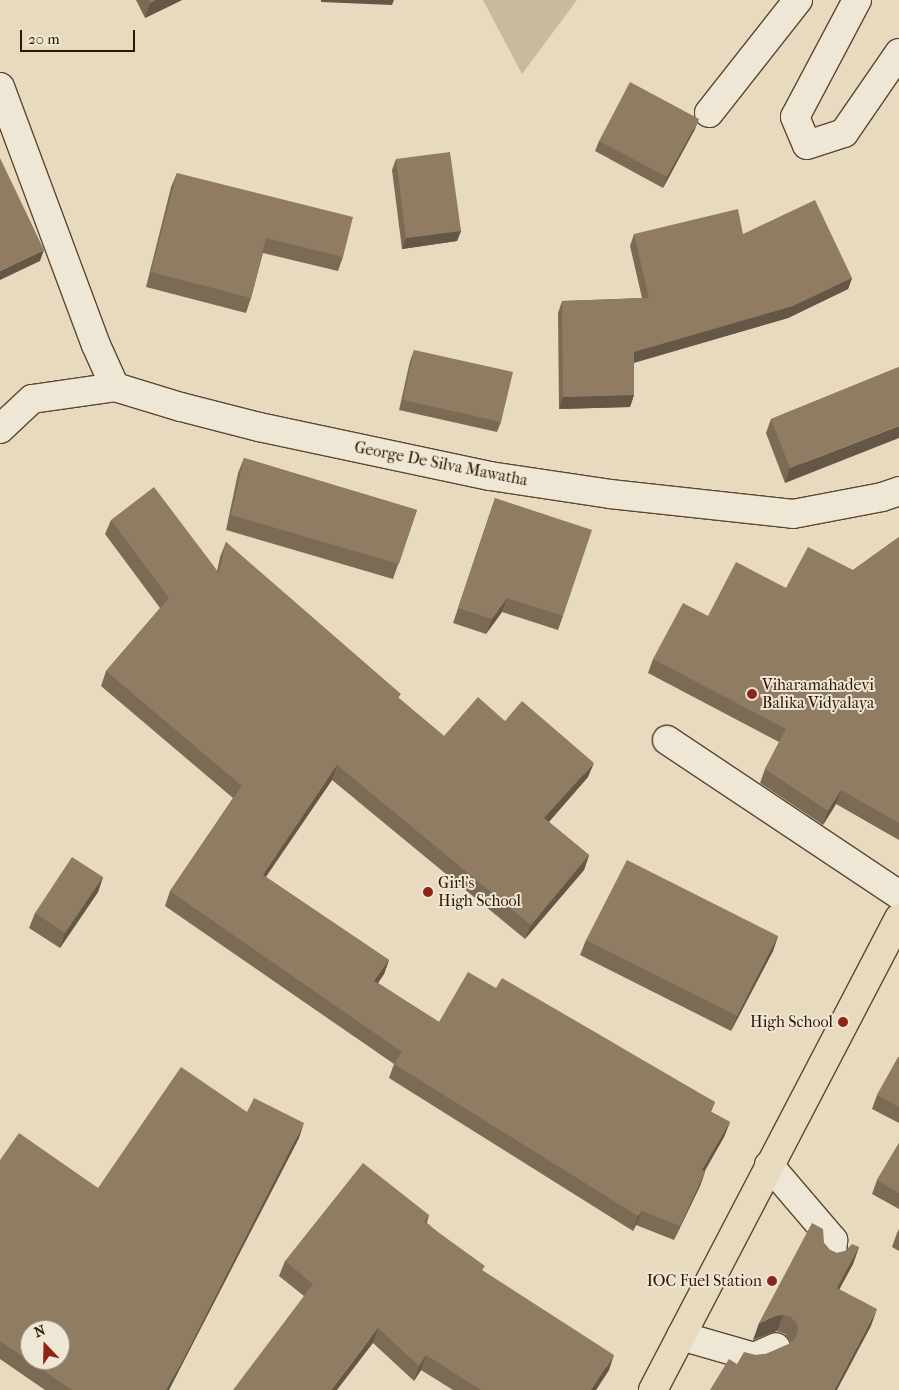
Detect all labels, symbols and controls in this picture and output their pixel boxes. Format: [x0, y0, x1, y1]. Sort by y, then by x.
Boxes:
scale bar [22, 20, 138, 52]
text: 20 m [28, 30, 60, 48]
street label: George De Silva Mawatha [353, 438, 529, 490]
place label: Viharamahadevi Balika Vidyalaya [762, 675, 874, 713]
marker: Viharamahadevi Balika Vidyalaya [746, 688, 758, 700]
place label: Girl's High School [438, 873, 521, 911]
marker: Girl's High School [422, 886, 434, 898]
place label: High School [750, 1012, 833, 1032]
marker: High School [837, 1016, 849, 1028]
place label: IOC Fuel Station [647, 1271, 762, 1291]
marker: IOC Fuel Station [766, 1275, 778, 1287]
north arrow [20, 1320, 70, 1370]
text: N [32, 1322, 48, 1341]

